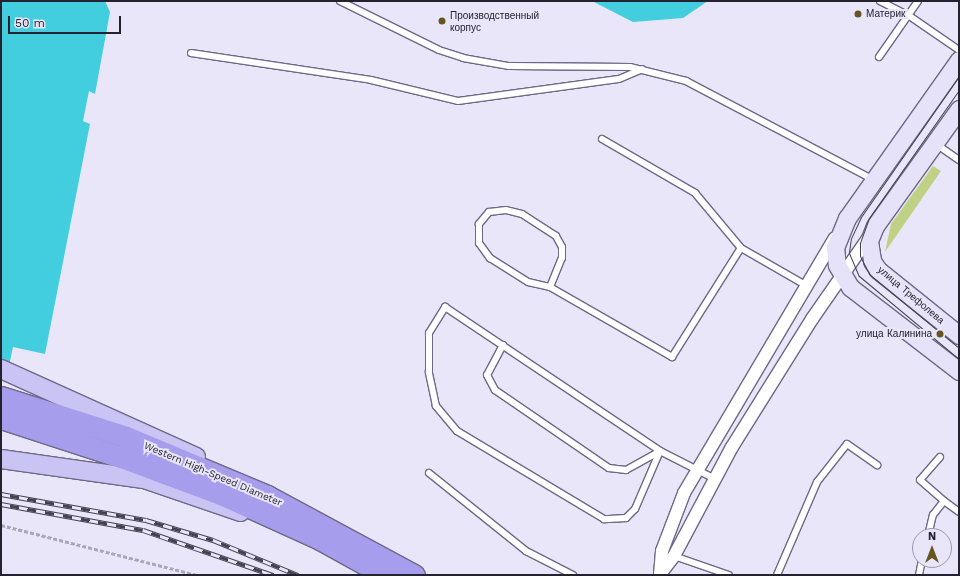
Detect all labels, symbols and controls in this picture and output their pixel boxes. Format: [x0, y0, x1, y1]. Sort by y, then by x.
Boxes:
scale bar [10, 8, 123, 34]
place label: Материк [866, 8, 905, 20]
place label: Производственный корпус [450, 9, 539, 32]
marker: Материк [853, 9, 863, 19]
text: 50 m [15, 16, 45, 30]
marker: Производственный корпус [437, 16, 447, 26]
street label: улица Трефолева [875, 264, 947, 326]
place label: улица Калинина [856, 328, 932, 340]
marker: улица Калинина [935, 329, 945, 339]
street label: Western High-Speed Diameter [142, 439, 284, 509]
north arrow [912, 528, 952, 568]
text: N [928, 530, 936, 543]

